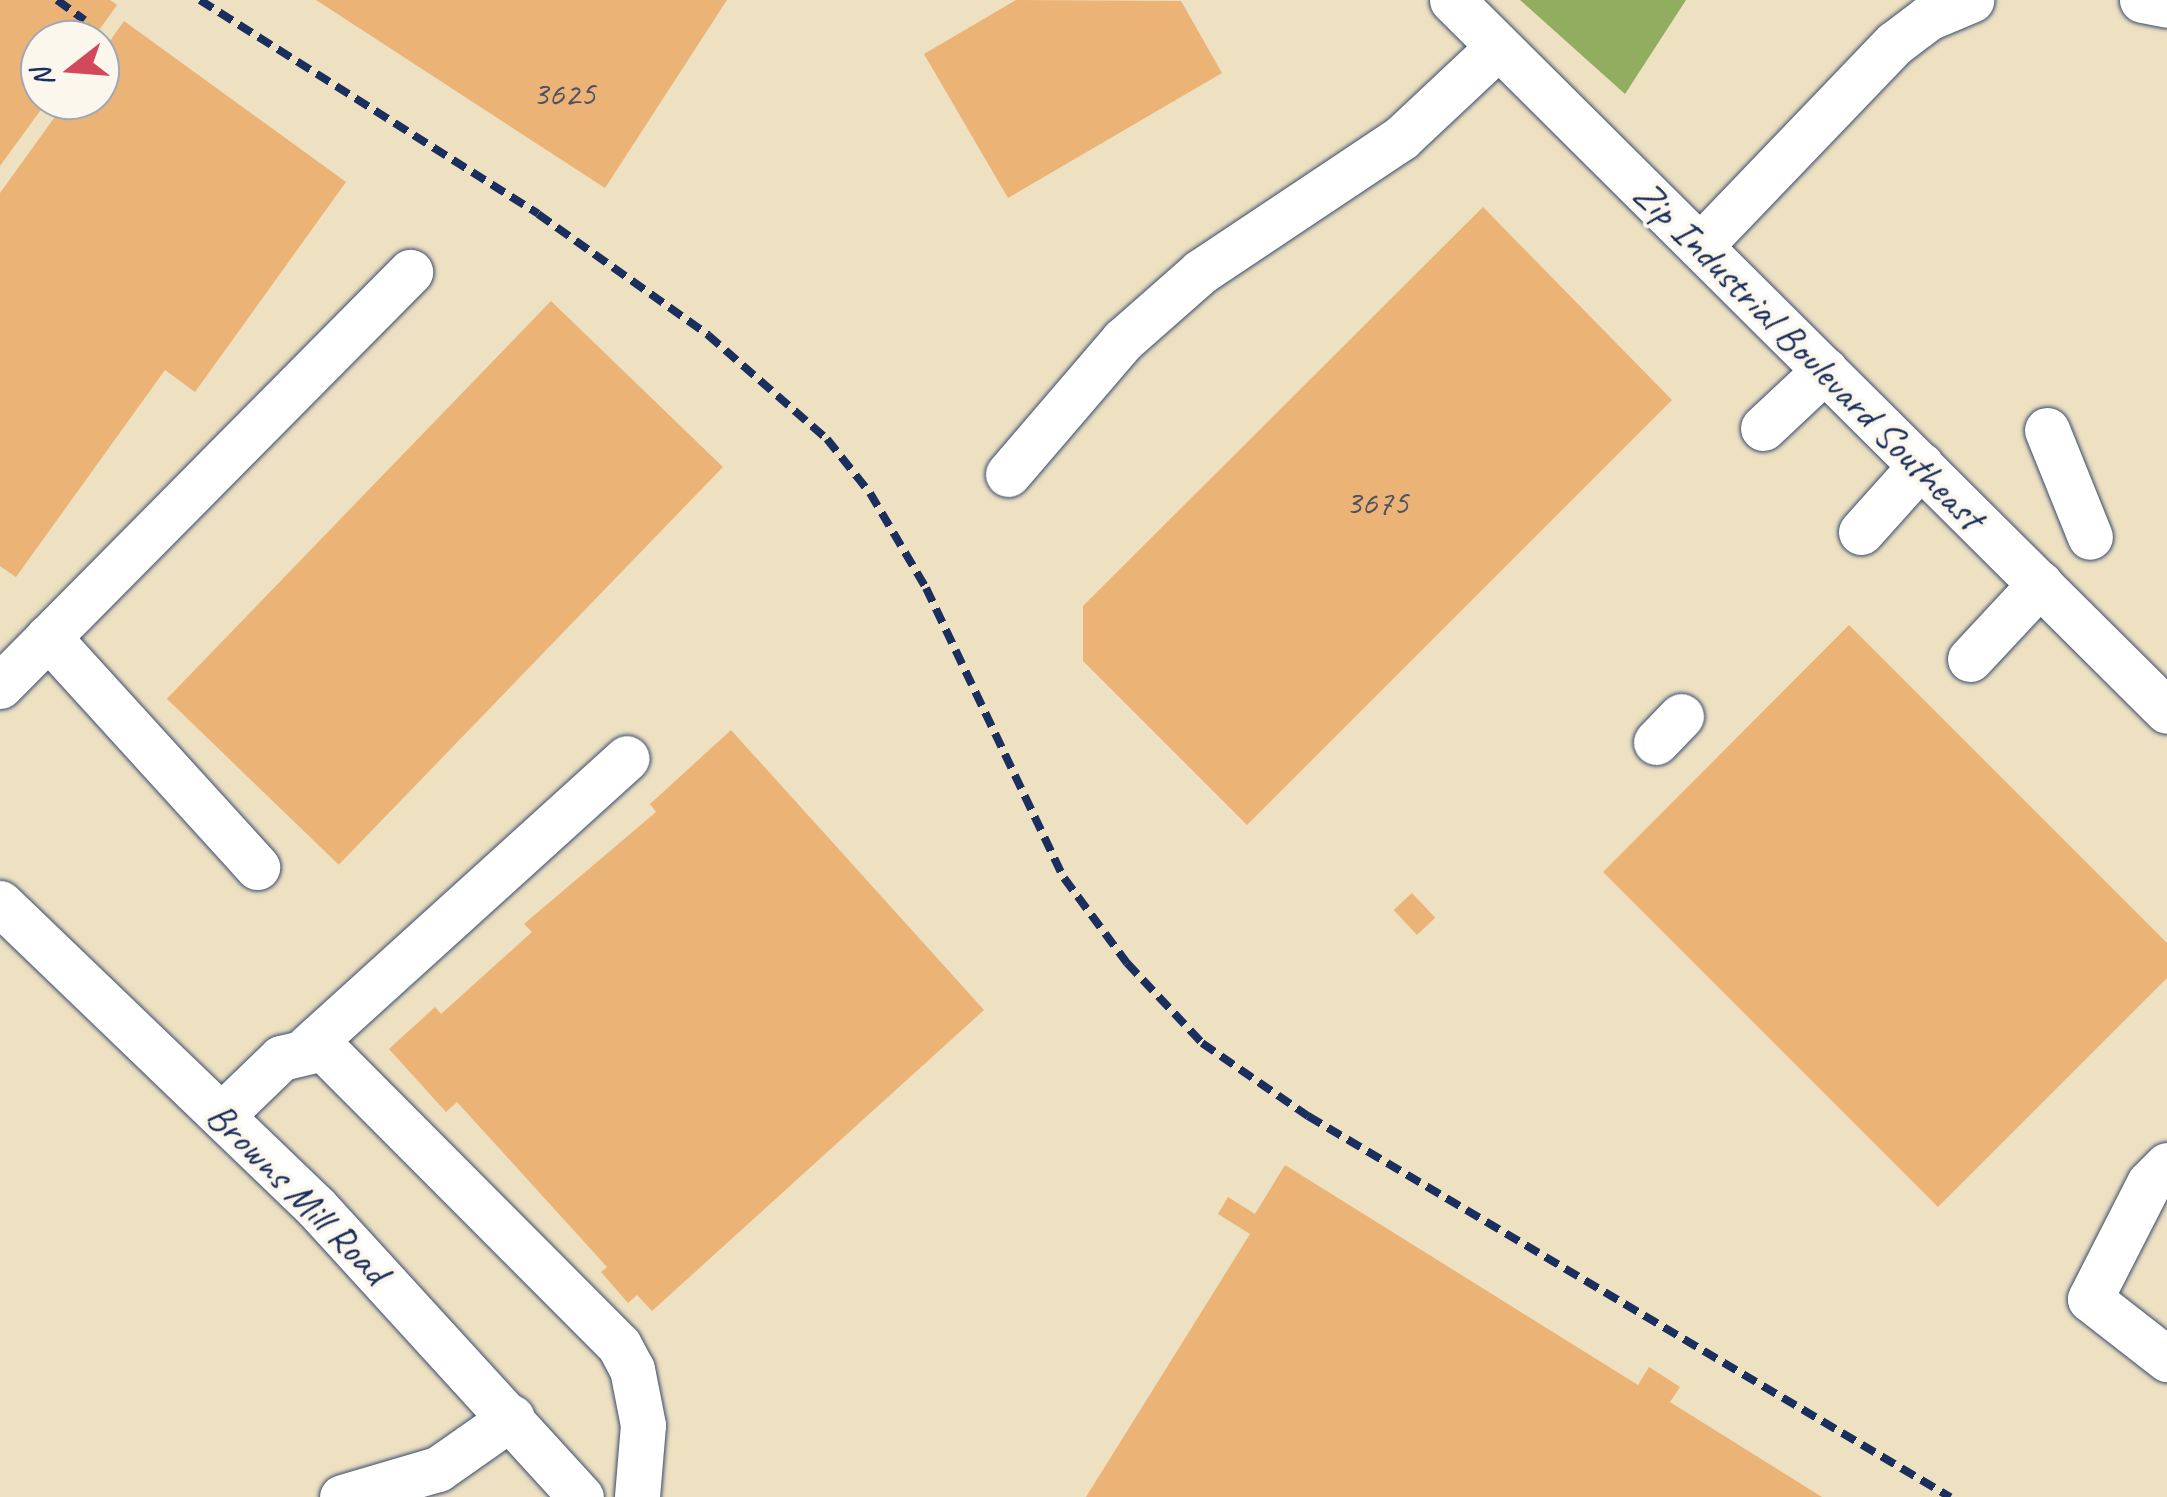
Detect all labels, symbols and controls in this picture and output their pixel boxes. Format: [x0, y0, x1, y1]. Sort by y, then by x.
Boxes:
north arrow [20, 20, 120, 120]
text: N [23, 65, 62, 92]
house number: 3625 [533, 73, 595, 115]
street label: Zip Industrial Boulevard Southeast [1624, 170, 1994, 540]
house number: 3675 [1346, 482, 1408, 524]
street label: Browns Mill Road [197, 1092, 399, 1294]

